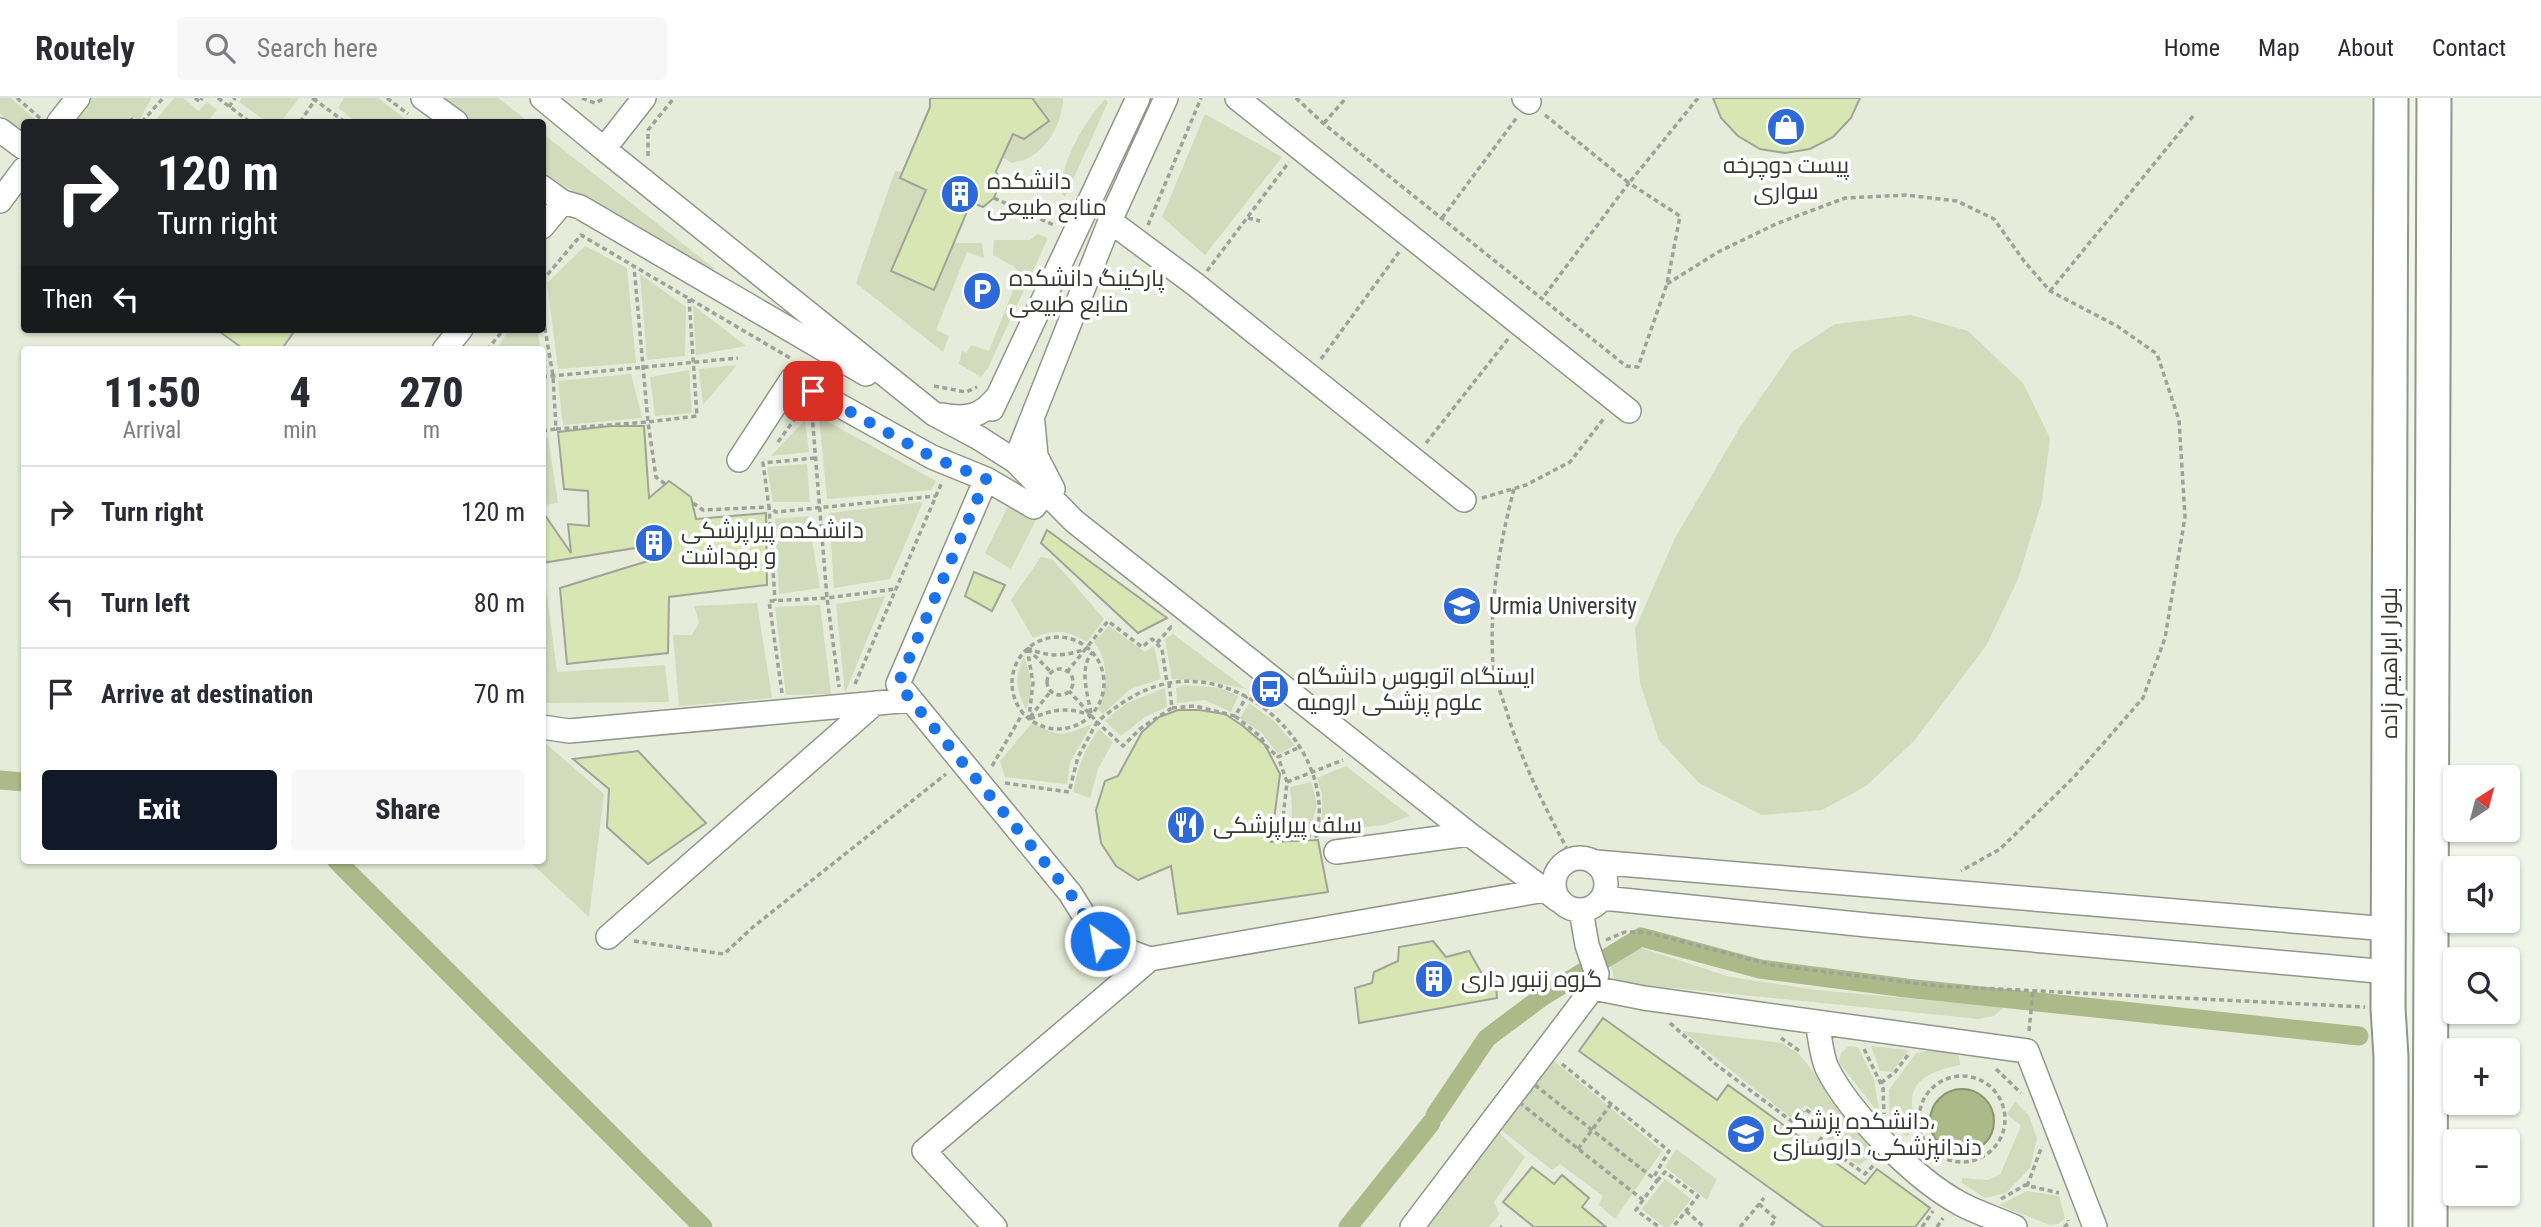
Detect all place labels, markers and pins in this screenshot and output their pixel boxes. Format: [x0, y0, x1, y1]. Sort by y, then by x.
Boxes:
shop icon: پیست دوچرخه سواری [1765, 106, 1807, 148]
place label: پیست دوچرخه سواری [1723, 152, 1849, 205]
place label: دانشکده منابع طبیعی [987, 168, 1107, 223]
building icon: دانشکده منابع طبیعی [939, 173, 981, 215]
place label: پارکینگ دانشکده منابع طبیعی [1009, 265, 1164, 320]
parking icon: پارکینگ دانشکده منابع طبیعی [961, 270, 1003, 312]
pin [783, 361, 843, 421]
place label: دانشکده پیراپزشکی و بهداشت [681, 517, 864, 570]
building icon: دانشکده پیراپزشکی و بهداشت [633, 522, 675, 564]
school or university icon: Urmia University [1441, 585, 1483, 627]
place label: Urmia University [1489, 593, 1637, 620]
place label: ایستگاه اتوبوس دانشگاه علوم پزشکی ارومیه [1297, 663, 1536, 718]
bus stop icon: ایستگاه اتوبوس دانشگاه علوم پزشکی ارومیه [1249, 668, 1291, 710]
restaurant icon: سلف پیراپزشکی [1165, 804, 1207, 846]
place label: سلف پیراپزشکی [1213, 812, 1362, 840]
building icon: گروه زنبور داری [1413, 958, 1455, 1000]
place label: گروه زنبور داری [1461, 966, 1602, 993]
place label: دانشکده پزشکی، دندانپزشکی، داروسازی [1773, 1108, 1982, 1162]
school or university icon: دانشکده پزشکی، دندانپزشکی، داروسازی [1725, 1113, 1767, 1155]

